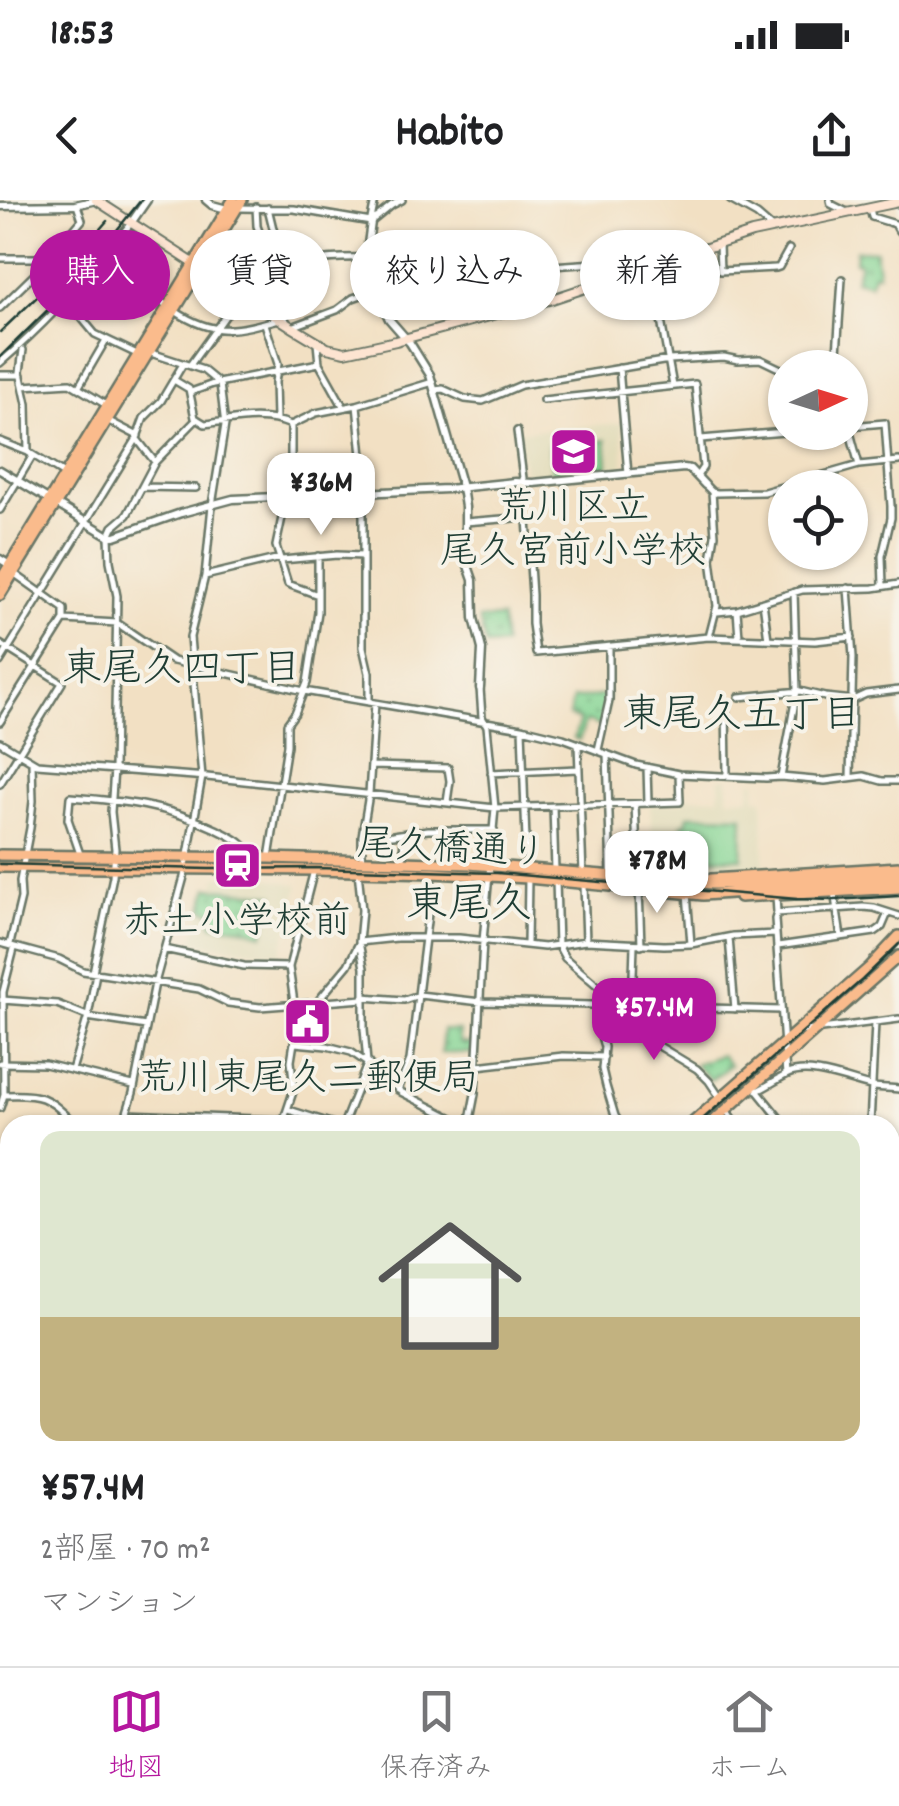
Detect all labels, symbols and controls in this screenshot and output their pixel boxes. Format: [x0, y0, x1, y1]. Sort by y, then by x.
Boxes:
text: 18:53 [50, 8, 114, 63]
text: Habito [395, 103, 504, 167]
icon: back [40, 108, 95, 163]
icon: share [804, 108, 859, 163]
chip: 購入 [30, 230, 170, 320]
chip: 賃貸 [190, 230, 330, 320]
chip: 絞り込み [350, 230, 560, 320]
chip: 新着 [580, 230, 720, 320]
north arrow [768, 350, 868, 450]
map controls [768, 350, 868, 570]
school or university icon: 荒川区立 尾久宮前小学校 [547, 425, 599, 477]
pin: ¥36M [262, 453, 380, 538]
text: ¥36M [289, 462, 353, 508]
button: locate [768, 470, 868, 570]
place label: 荒川区立 尾久宮前小学校 [440, 483, 706, 582]
district label: 東尾久四丁目 [62, 644, 302, 701]
district label: 東尾久五丁目 [622, 690, 862, 747]
street label: 尾久橋通り [355, 819, 548, 884]
pin: ¥78M [598, 831, 716, 916]
station icon: 赤土小学校前 [211, 839, 263, 891]
text: ¥78M [627, 840, 687, 886]
district label: 東尾久 [406, 878, 532, 938]
place label: 赤土小学校前 [123, 897, 351, 952]
pin: ¥57.4M [573, 978, 735, 1063]
text: ¥57.4M [614, 987, 694, 1033]
public building icon: 荒川東尾久二郵便局 [282, 996, 334, 1048]
place label: 荒川東尾久二郵便局 [137, 1054, 479, 1109]
icon: home [360, 1196, 540, 1376]
text: ¥57.4M [40, 1461, 145, 1521]
text: 2部屋 · 70 m² [40, 1529, 211, 1575]
text: マンション [40, 1583, 199, 1629]
tab: 地図 [108, 1684, 164, 1791]
tab: 保存済み [380, 1684, 492, 1791]
tab: ホーム [708, 1684, 791, 1791]

